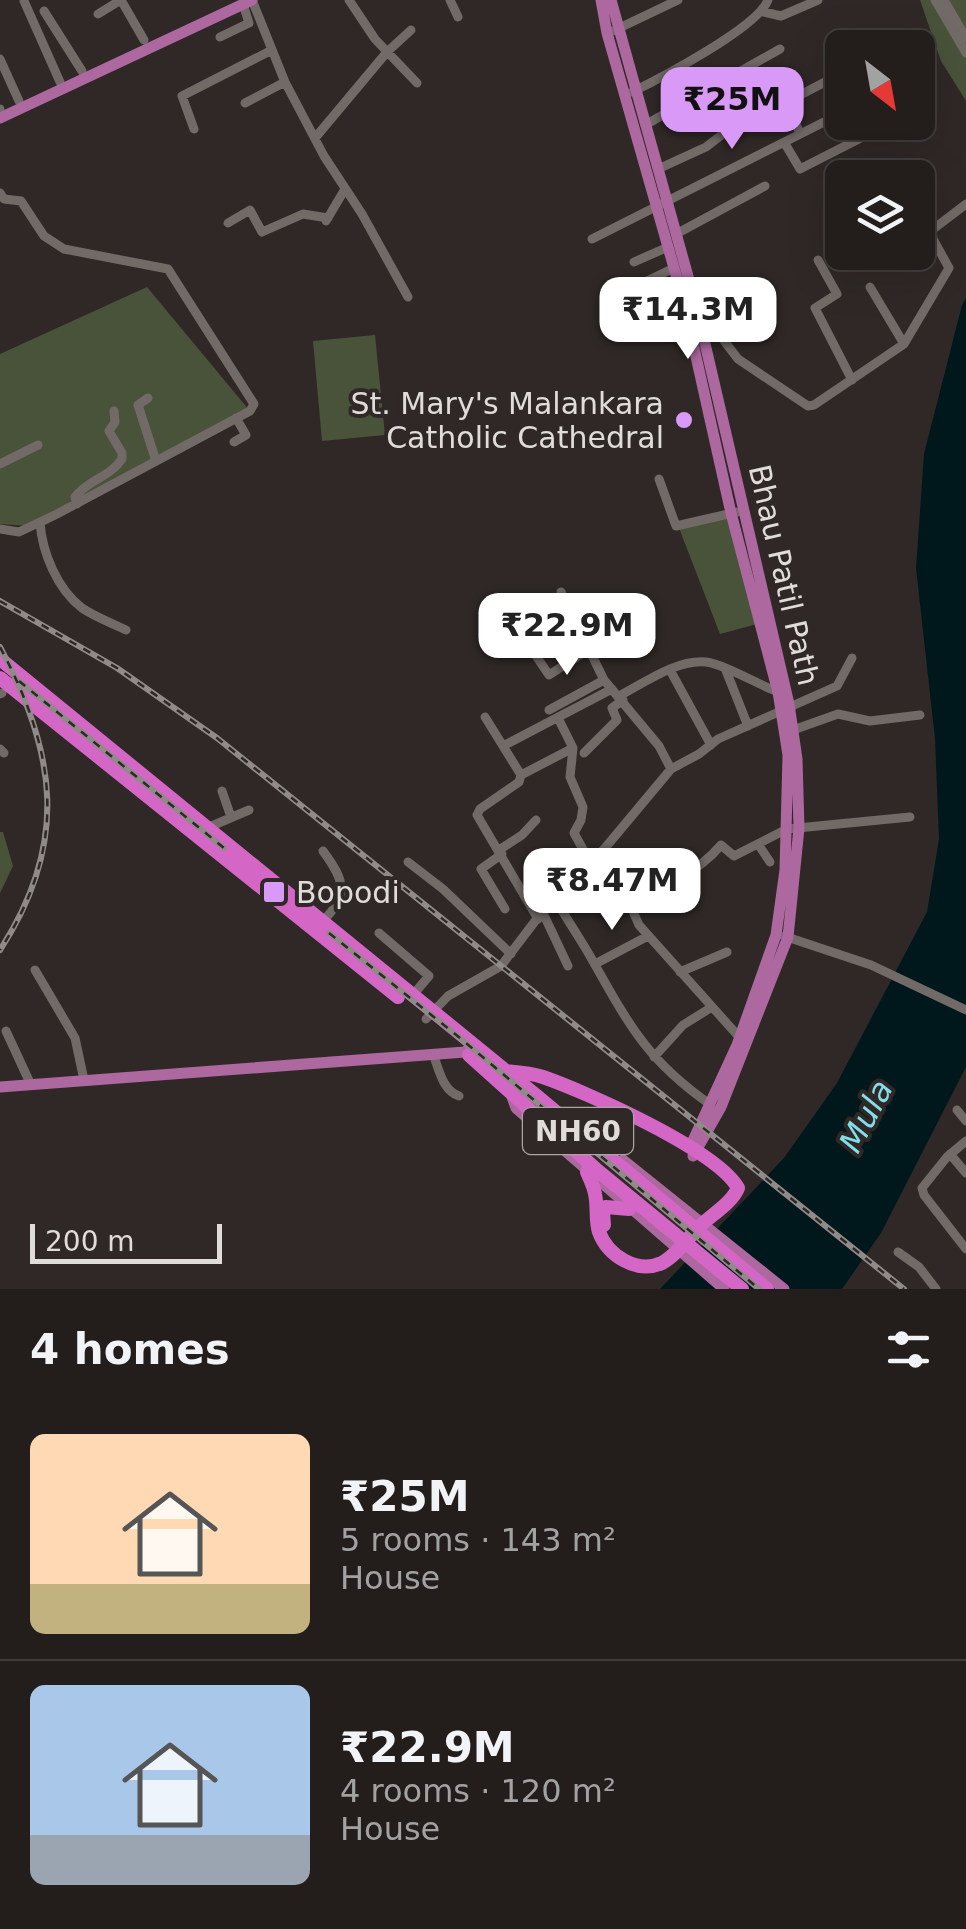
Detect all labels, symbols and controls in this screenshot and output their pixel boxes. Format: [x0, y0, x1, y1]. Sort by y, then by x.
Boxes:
north arrow [825, 30, 935, 140]
map controls [825, 30, 935, 270]
pin: ₹25M [673, 67, 791, 152]
text: ₹25M [683, 80, 781, 118]
button: layers [825, 160, 935, 270]
pin: ₹14.3M [607, 277, 769, 362]
text: ₹14.3M [621, 290, 755, 328]
place label: St. Mary's Malankara Catholic Cathedral [350, 386, 664, 455]
marker: St. Mary's Malankara Catholic Cathedral [673, 409, 695, 431]
street label: Bhau Patil Path [742, 461, 826, 689]
pin: ₹22.9M [486, 593, 648, 678]
text: ₹22.9M [500, 606, 634, 644]
pin: ₹8.47M [531, 848, 693, 933]
text: ₹8.47M [545, 861, 679, 899]
place label: Bopodi [296, 875, 400, 910]
marker: Bopodi [261, 879, 287, 905]
water label: Mula [831, 1073, 901, 1159]
road number: NH60 [523, 1108, 633, 1154]
scale bar [30, 1219, 222, 1264]
text: 200 m [45, 1225, 135, 1258]
icon: filters [881, 1322, 936, 1377]
text: 4 homes [30, 1325, 230, 1374]
text: ₹25M [340, 1472, 469, 1521]
icon: home [110, 1474, 230, 1594]
text: 5 rooms · 143 m² [340, 1521, 616, 1559]
text: House [340, 1559, 440, 1597]
text: ₹22.9M [340, 1723, 515, 1772]
icon: home [110, 1725, 230, 1845]
text: 4 rooms · 120 m² [340, 1772, 616, 1810]
text: House [340, 1810, 440, 1848]

